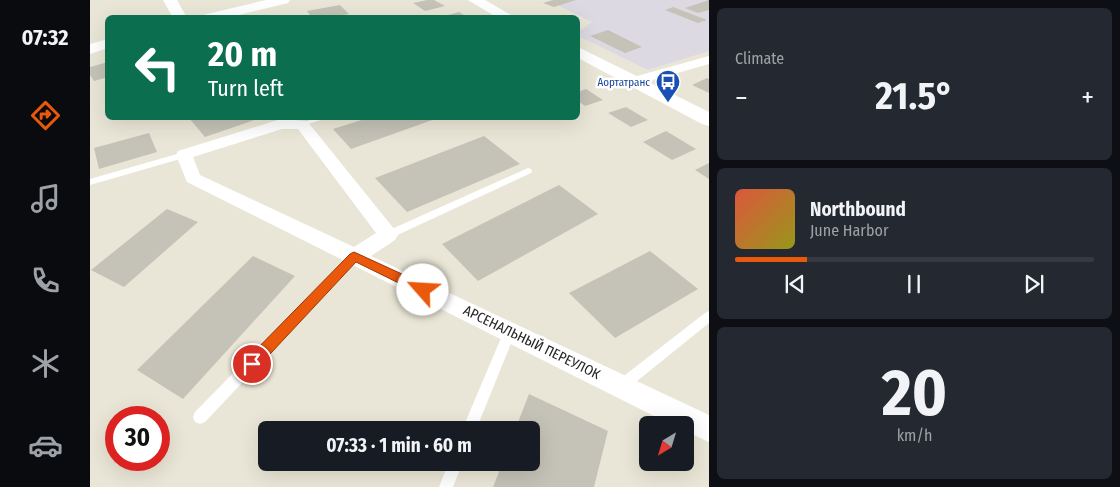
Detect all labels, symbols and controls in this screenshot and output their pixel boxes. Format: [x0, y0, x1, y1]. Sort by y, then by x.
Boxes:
text: 07:32 [22, 24, 68, 51]
text: 20 m [208, 33, 277, 75]
icon: left [125, 35, 190, 100]
text: Climate [735, 49, 784, 68]
bus stop icon: Аортатранс [655, 69, 681, 103]
text: 21.5° [875, 73, 954, 119]
text: Turn left [208, 75, 284, 102]
place label: Аортатранс [597, 76, 650, 89]
text: − [735, 81, 748, 114]
text: + [1081, 81, 1094, 114]
icon: directions [28, 98, 63, 133]
icon: music [28, 181, 63, 216]
text: Northbound [810, 198, 906, 221]
text: June Harbor [810, 221, 888, 240]
icon: phone [28, 263, 63, 298]
position arrow [396, 263, 448, 315]
icon: previous [781, 270, 809, 298]
icon: pause [900, 270, 928, 298]
icon: next [1020, 270, 1048, 298]
street label: АРСЕНАЛЬНЫЙ ПЕРЕУЛОК [461, 302, 604, 383]
pin [231, 343, 273, 385]
icon: climate [28, 346, 63, 381]
icon: arrive [238, 350, 266, 378]
text: 20 [882, 354, 947, 432]
speed limit sign: 30 [105, 406, 170, 471]
north arrow [639, 416, 694, 471]
map controls [639, 416, 694, 471]
text: km/h [897, 426, 932, 445]
icon: car [28, 428, 63, 463]
text: 07:33 · 1 min · 60 m [326, 434, 472, 457]

